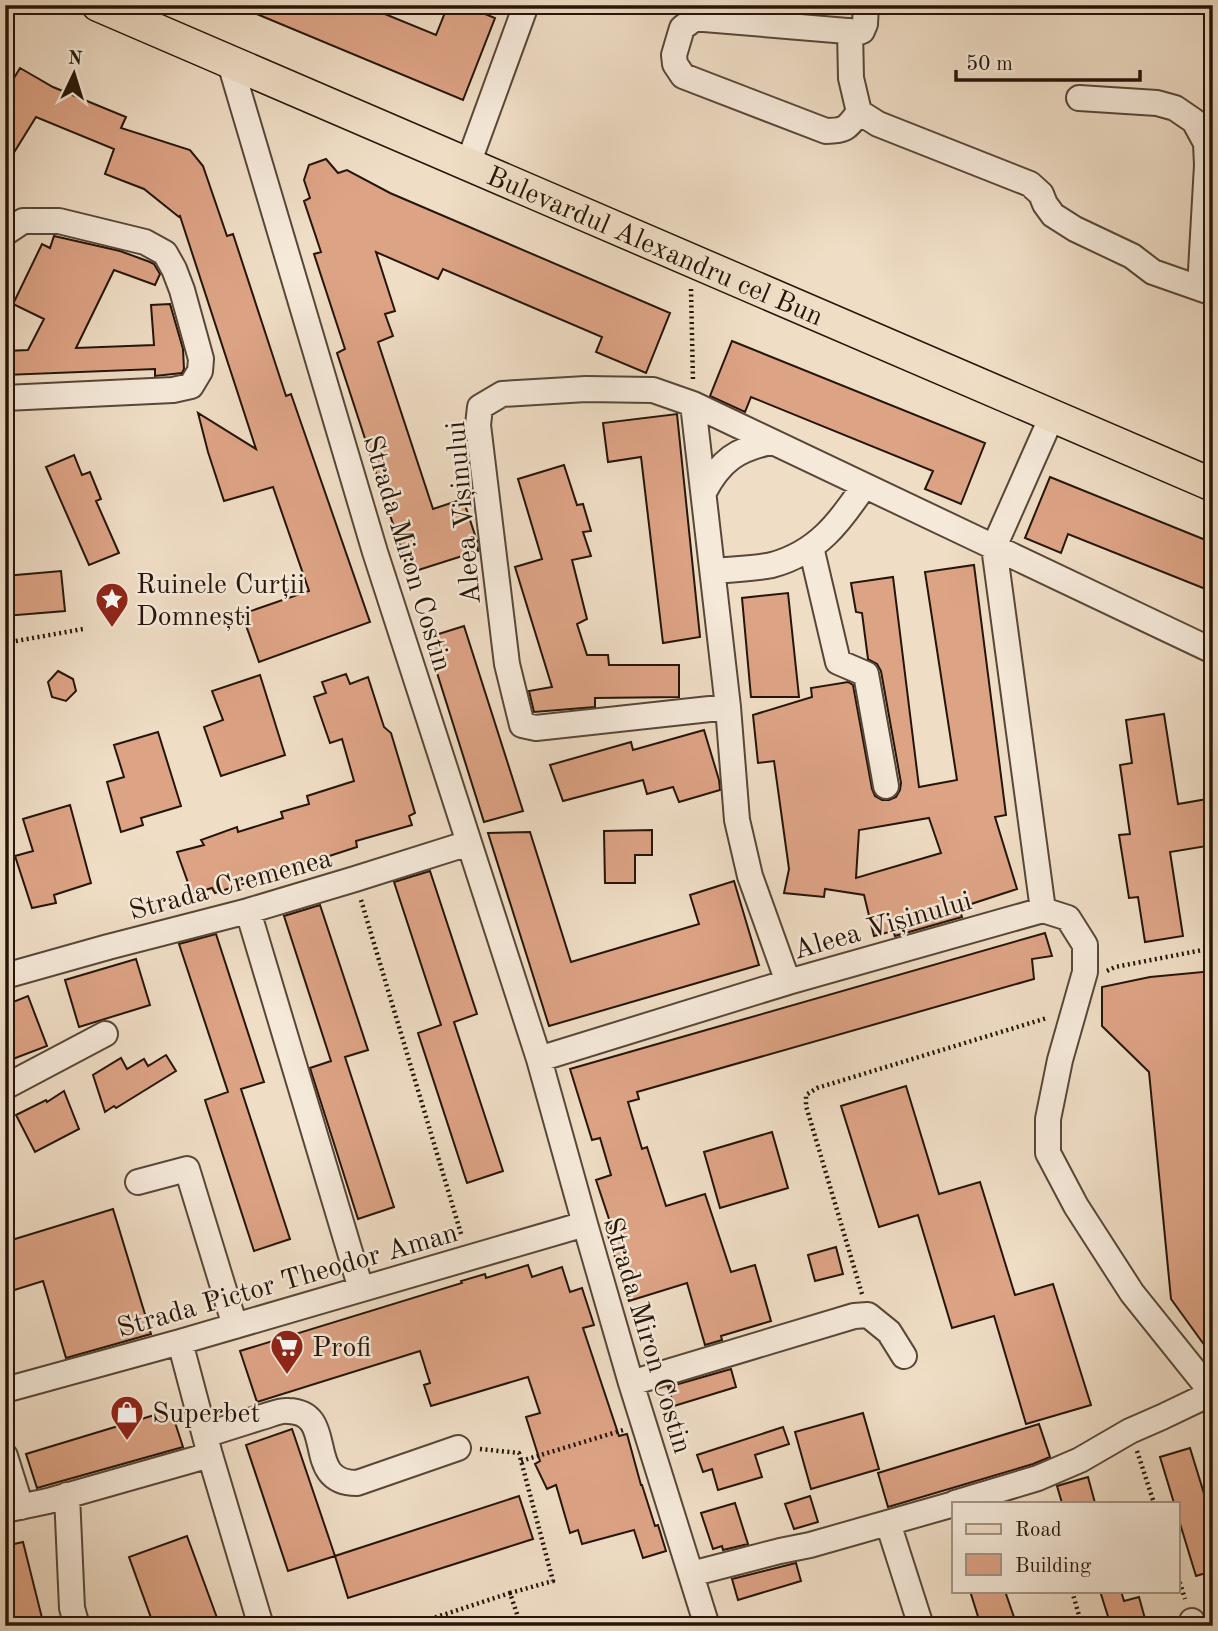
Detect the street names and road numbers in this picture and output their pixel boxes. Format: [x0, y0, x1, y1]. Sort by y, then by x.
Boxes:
street label: Bulevardul Alexandru cel Bun [482, 163, 827, 332]
street label: Aleea Vișinului [443, 420, 487, 606]
street label: Strada Miron Costin [357, 432, 455, 675]
street label: Strada Cremenea [126, 845, 335, 926]
street label: Aleea Vișinului [790, 888, 975, 966]
street label: Strada Miron Costin [597, 1214, 695, 1457]
street label: Strada Pictor Theodor Aman [114, 1220, 461, 1344]

